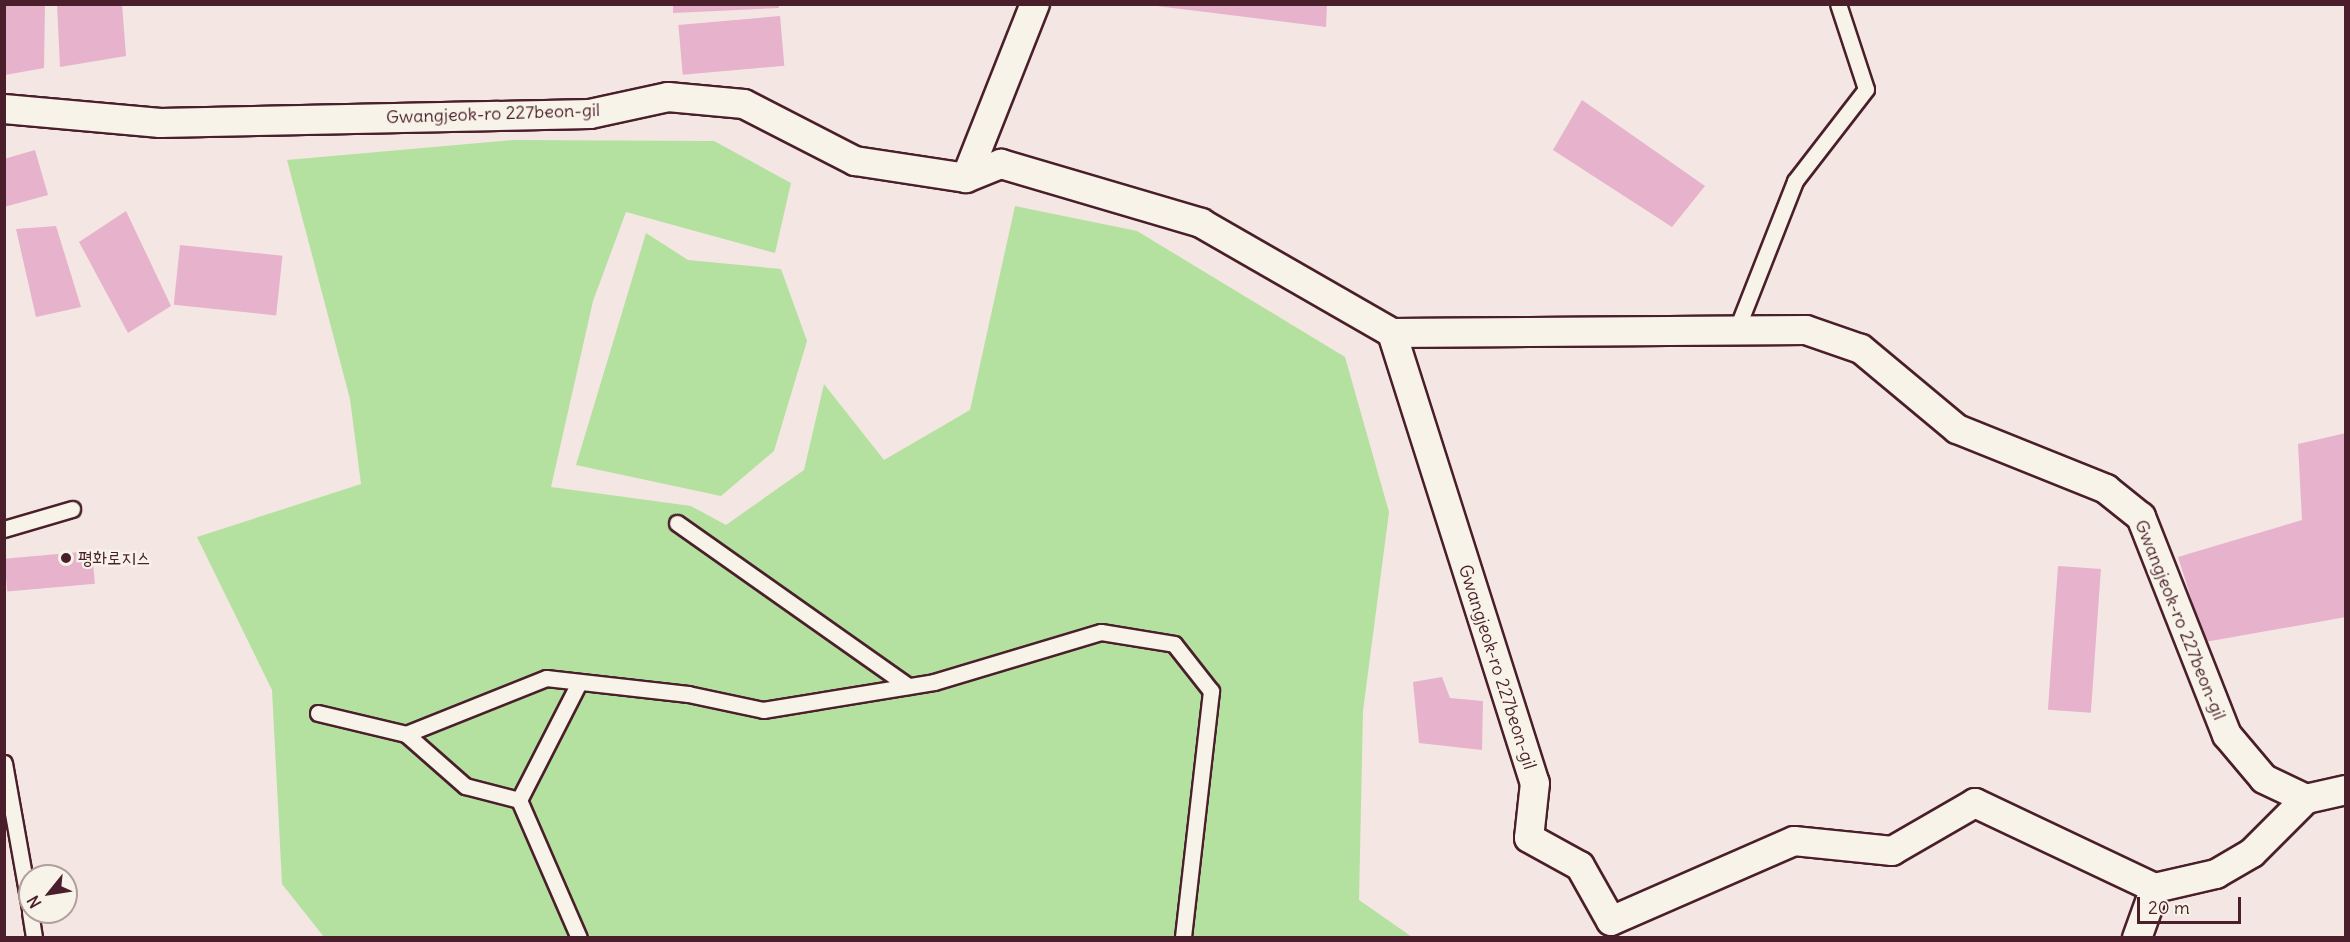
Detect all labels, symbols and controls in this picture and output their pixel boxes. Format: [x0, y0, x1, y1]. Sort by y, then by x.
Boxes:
street label: Gwangjeok-ro 227beon-gil [386, 99, 600, 129]
street label: Gwangjeok-ro 227beon-gil [2130, 517, 2230, 723]
place label: 평화로지스 [78, 547, 150, 569]
marker: 평화로지스 [59, 551, 73, 565]
street label: Gwangjeok-ro 227beon-gil [1454, 562, 1540, 772]
north arrow [18, 864, 78, 924]
scale bar [2140, 885, 2244, 923]
text: N [23, 892, 46, 912]
text: 20 m [2148, 896, 2190, 919]

